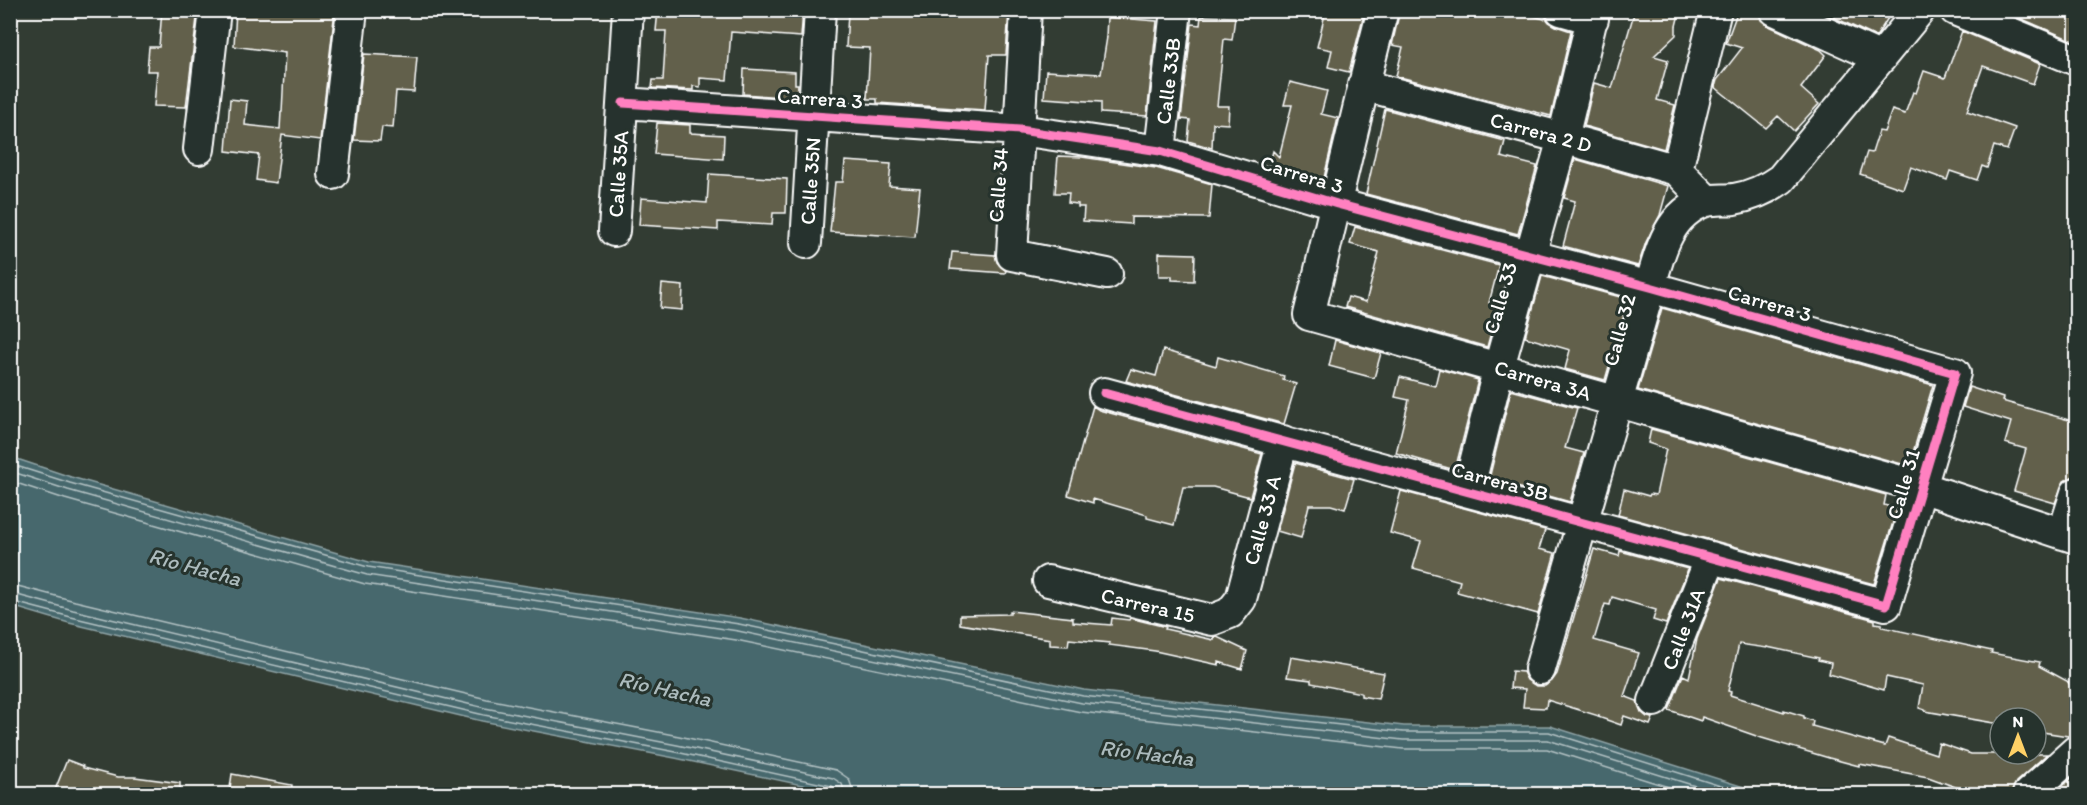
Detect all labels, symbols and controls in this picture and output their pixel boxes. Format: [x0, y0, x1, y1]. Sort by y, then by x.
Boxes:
street label: Calle 33B [1150, 36, 1186, 126]
street label: Carrera 3 [776, 83, 864, 113]
street label: Carrera 2 D [1487, 106, 1595, 158]
street label: Calle 35A [602, 129, 634, 218]
street label: Calle 35N [794, 136, 826, 226]
street label: Calle 34 [983, 146, 1013, 223]
street label: Carrera 3 [1257, 149, 1347, 199]
street label: Calle 33 [1478, 259, 1522, 337]
street label: Carrera 3 [1725, 279, 1815, 327]
street label: Calle 32 [1597, 291, 1641, 369]
street label: Carrera 3A [1492, 354, 1595, 406]
street label: Calle 31 [1881, 446, 1925, 522]
street label: Carrera 3B [1449, 456, 1551, 506]
street label: Calle 33 A [1238, 472, 1286, 568]
water label: Río Hacha [146, 542, 245, 592]
street label: Carrera 15 [1099, 582, 1197, 628]
street label: Calle 31A [1656, 584, 1710, 673]
water label: Río Hacha [616, 665, 714, 713]
north arrow [1988, 706, 2048, 766]
text: N [2013, 712, 2023, 731]
water label: Río Hacha [1099, 734, 1196, 772]

